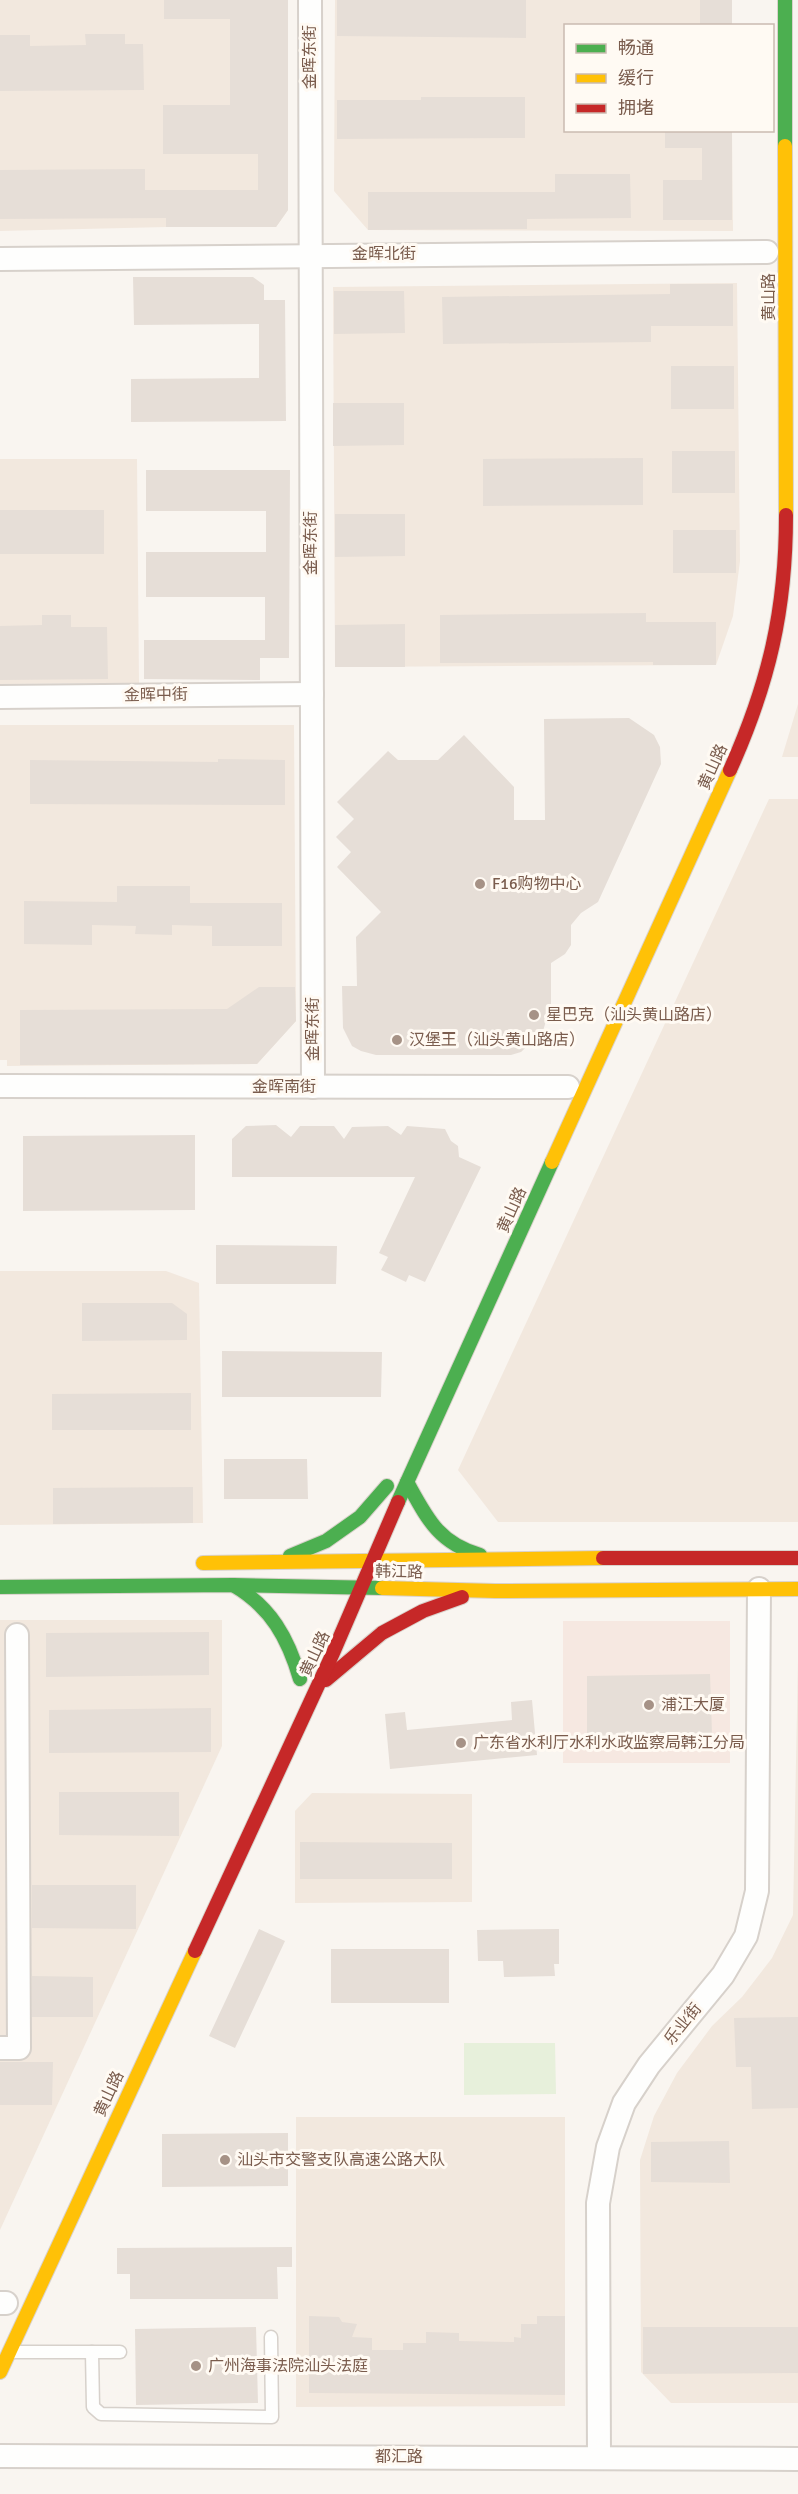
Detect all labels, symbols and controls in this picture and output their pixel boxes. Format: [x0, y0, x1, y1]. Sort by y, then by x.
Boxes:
legend [564, 24, 774, 132]
street label: 金晖东街 [300, 25, 320, 89]
text: 畅通 [618, 37, 654, 59]
text: 缓行 [618, 67, 654, 89]
text: 拥堵 [618, 97, 654, 119]
street label: 金晖北街 [352, 244, 416, 264]
street label: 黄山路 [759, 273, 779, 321]
street label: 金晖东街 [301, 511, 321, 575]
street label: 金晖中街 [124, 684, 188, 706]
street label: 黄山路 [694, 741, 732, 793]
place label: F16购物中心 [492, 874, 582, 894]
marker: F16购物中心 [473, 877, 487, 891]
street label: 金晖东街 [303, 997, 323, 1061]
place label: 星巴克（汕头黄山路店） [546, 1005, 722, 1025]
marker: 星巴克（汕头黄山路店） [527, 1008, 541, 1022]
place label: 汉堡王（汕头黄山路店） [409, 1030, 585, 1050]
marker: 汉堡王（汕头黄山路店） [390, 1033, 404, 1047]
street label: 金晖南街 [252, 1077, 316, 1097]
street label: 黄山路 [493, 1184, 531, 1236]
street label: 韩江路 [375, 1562, 423, 1582]
street label: 黄山路 [296, 1628, 334, 1680]
place label: 浦江大厦 [661, 1695, 725, 1715]
marker: 浦江大厦 [642, 1698, 656, 1712]
place label: 广东省水利厅水利水政监察局韩江分局 [473, 1733, 745, 1753]
marker: 广东省水利厅水利水政监察局韩江分局 [454, 1736, 468, 1750]
street label: 乐业街 [660, 1999, 706, 2049]
street label: 黄山路 [90, 2068, 128, 2120]
place label: 汕头市交警支队高速公路大队 [237, 2150, 445, 2170]
marker: 汕头市交警支队高速公路大队 [218, 2153, 232, 2167]
place label: 广州海事法院汕头法庭 [208, 2356, 368, 2376]
marker: 广州海事法院汕头法庭 [189, 2359, 203, 2373]
street label: 都汇路 [375, 2447, 423, 2467]

